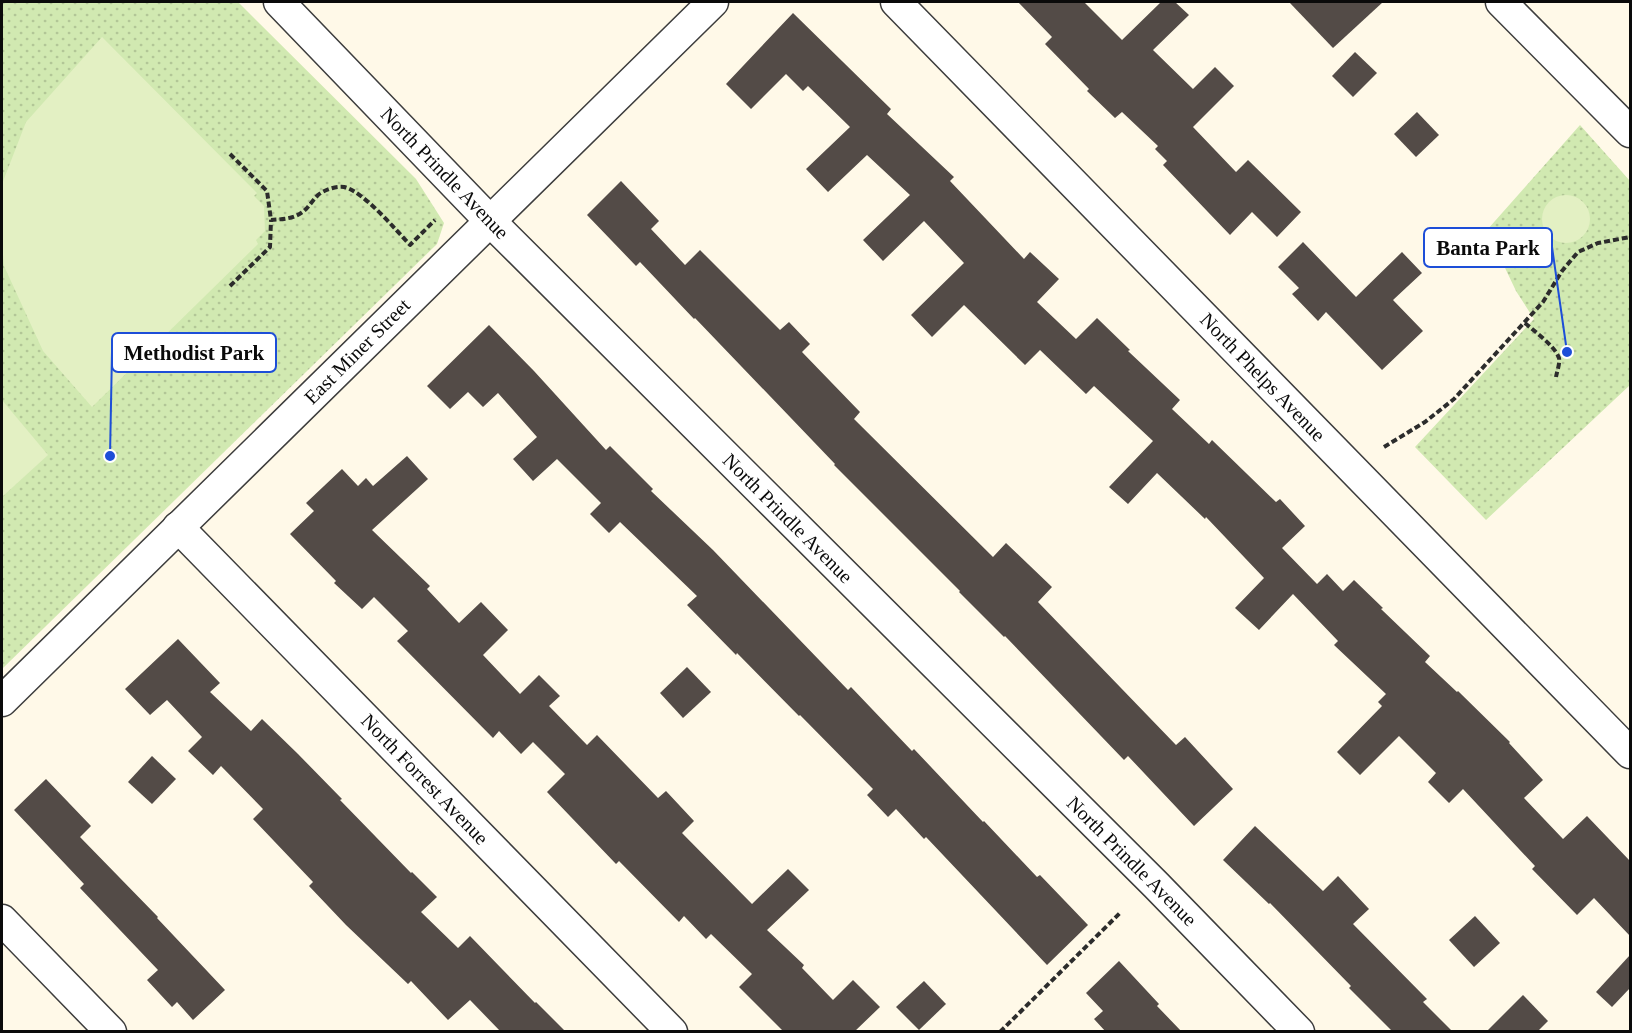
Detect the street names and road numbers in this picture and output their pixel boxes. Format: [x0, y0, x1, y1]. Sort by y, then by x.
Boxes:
street label: North Prindle Avenue [377, 103, 513, 243]
street label: East Miner Street [300, 293, 415, 408]
street label: North Phelps Avenue [1195, 308, 1330, 446]
street label: North Prindle Avenue [719, 449, 857, 587]
street label: North Forrest Avenue [357, 709, 493, 849]
street label: North Prindle Avenue [1063, 792, 1201, 930]

